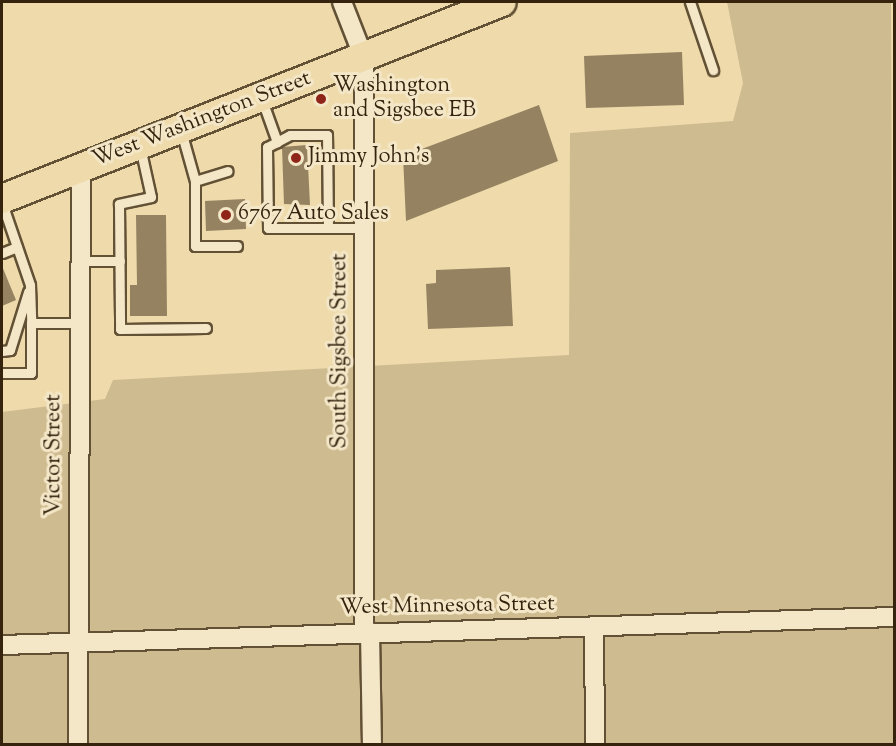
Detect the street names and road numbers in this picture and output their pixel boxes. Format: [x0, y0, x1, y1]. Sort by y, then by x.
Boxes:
street label: West Washington Street [89, 66, 315, 174]
street label: South Sigsbee Street [328, 253, 354, 449]
street label: Victor Street [42, 394, 68, 516]
street label: West Minnesota Street [339, 592, 555, 622]

